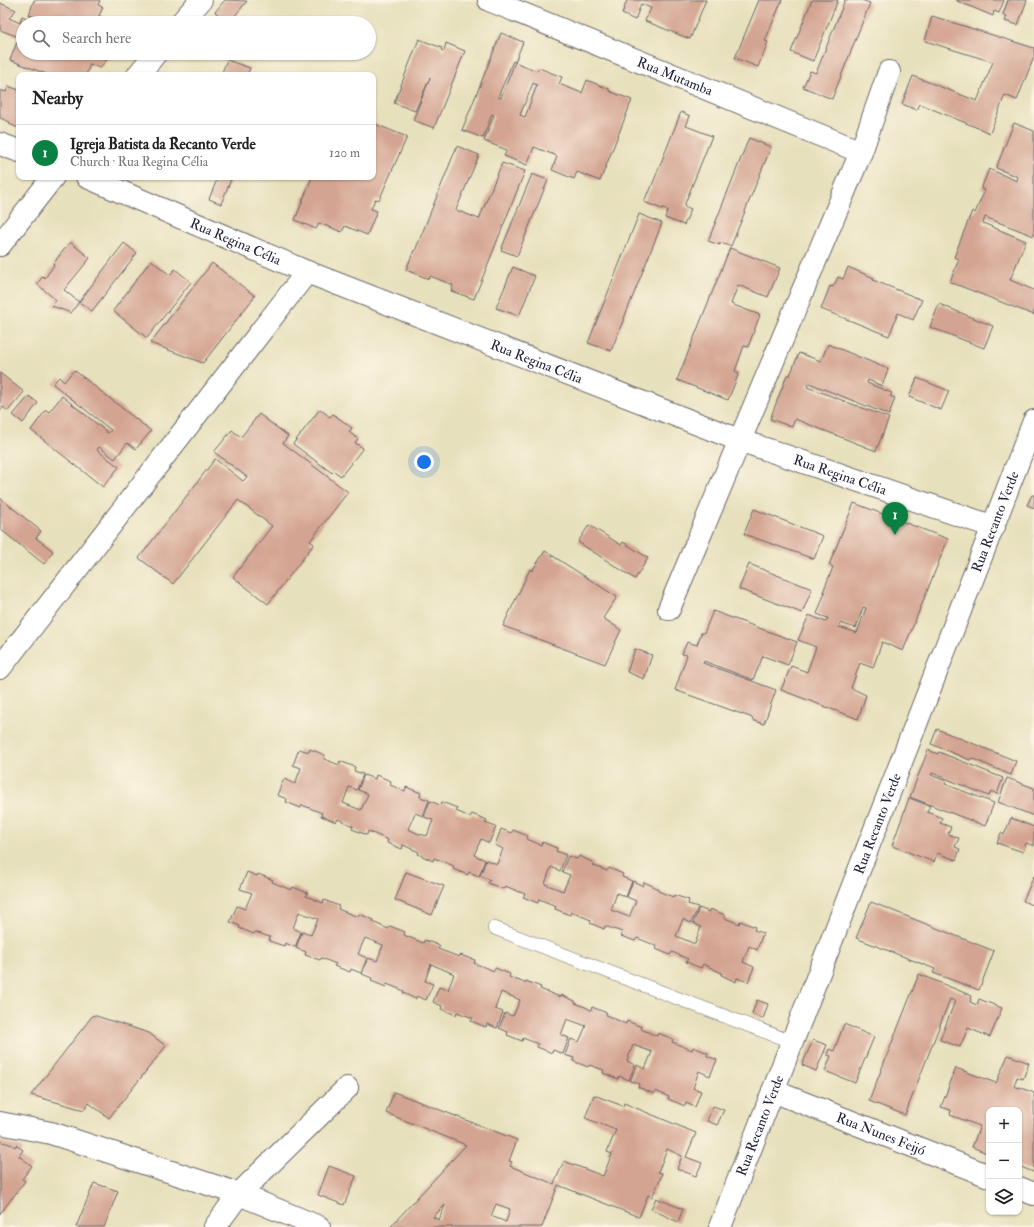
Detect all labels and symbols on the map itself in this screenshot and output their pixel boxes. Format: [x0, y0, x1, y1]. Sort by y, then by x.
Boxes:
street label: Rua Mutamba [635, 53, 715, 100]
street label: Rua Regina Célia [187, 215, 284, 269]
street label: Rua Regina Célia [488, 336, 585, 387]
street label: Rua Regina Célia [791, 451, 889, 499]
your location [414, 452, 434, 472]
street label: Rua Recanto Verde [968, 469, 1023, 575]
pin: 1 [882, 502, 908, 535]
street label: Rua Recanto Verde [850, 771, 905, 877]
street label: Rua Recanto Verde [733, 1073, 787, 1179]
street label: Rua Nunes Feijó [834, 1109, 928, 1159]

